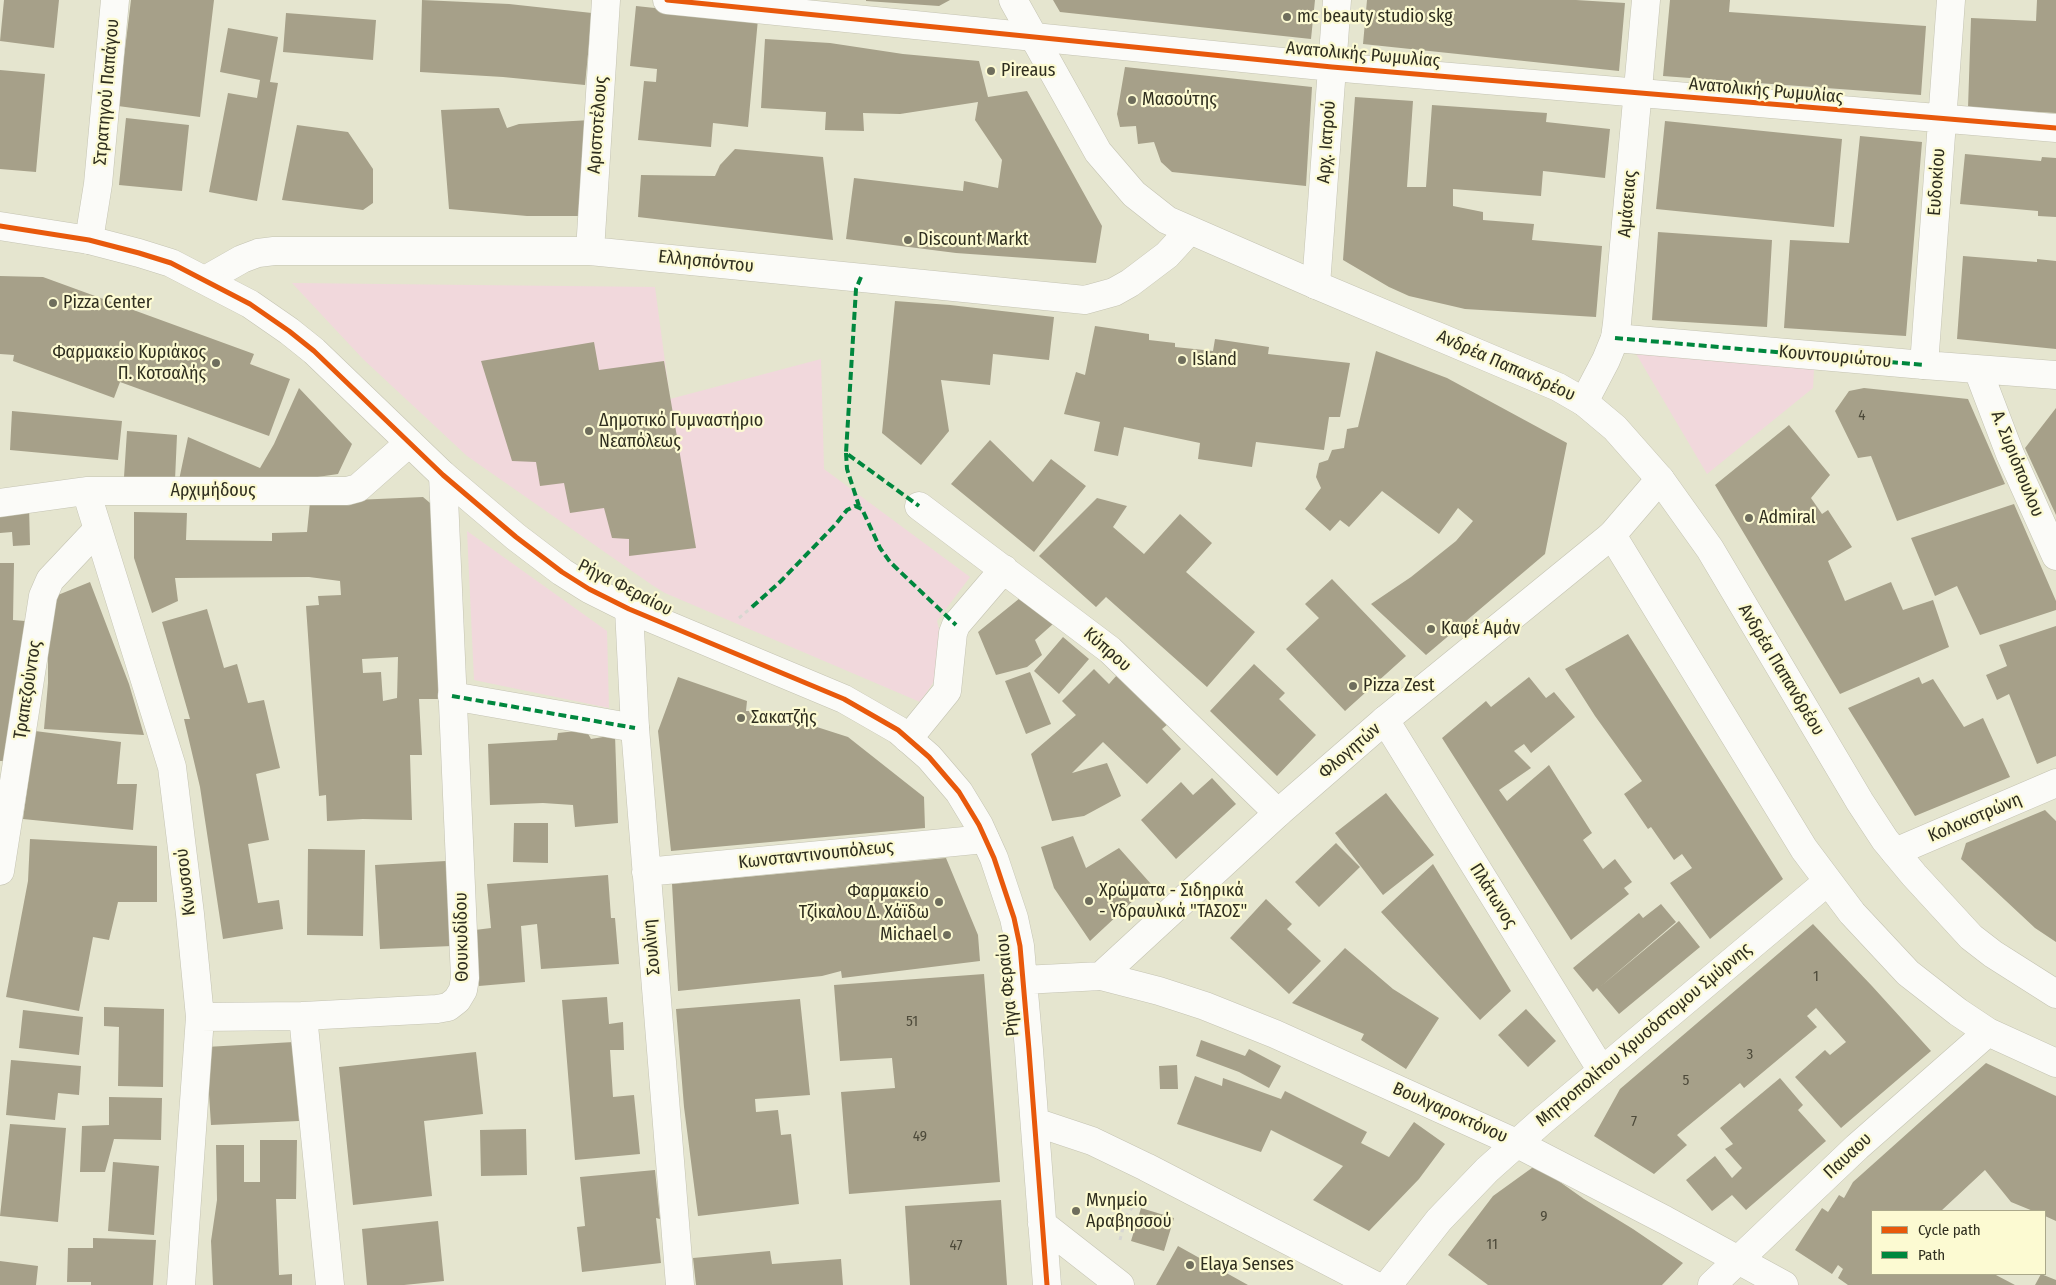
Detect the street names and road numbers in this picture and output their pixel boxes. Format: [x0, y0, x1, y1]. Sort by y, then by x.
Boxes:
street label: Στρατηγού Παπάγου [90, 18, 124, 166]
street label: Ανατολικής Ρωμυλίας [1285, 38, 1441, 72]
street label: Ανατολικής Ρωμυλίας [1688, 74, 1844, 108]
street label: Αριστοτέλους [584, 76, 612, 174]
street label: Αρχ. Ιατρού [1313, 100, 1341, 184]
street label: Ευδοκίου [1924, 147, 1950, 217]
street label: Αμάσειας [1614, 170, 1642, 238]
street label: Ελλησπόντου [657, 246, 755, 278]
street label: Ανδρέα Παπανδρέου [1433, 326, 1579, 406]
street label: Κουντουριώτου [1778, 341, 1892, 373]
street label: Α. Συριόπουλου [1986, 408, 2048, 520]
street label: Αρχιμήδους [170, 480, 256, 502]
street label: Ρήγα Φεραίου [574, 555, 676, 621]
street label: Ανδρέα Παπανδρέου [1733, 600, 1829, 740]
street label: Κύπρου [1079, 623, 1135, 677]
street label: Τραπεζούντος [10, 639, 46, 741]
street label: Φλογητών [1315, 718, 1385, 784]
street label: Κολοκοτρώνη [1925, 789, 2025, 847]
street label: Κωνσταντινουπόλεως [737, 836, 895, 874]
street label: Κνωσσού [171, 847, 201, 917]
street label: Πλάτωνος [1465, 860, 1521, 932]
street label: Θουκυδίδου [450, 892, 474, 982]
street label: Σουλίνη [639, 918, 665, 976]
street label: Ρήγα Φεραίου [992, 933, 1024, 1037]
street label: Μητροπολίτου Χρυσόστομου Σμύρνης [1532, 938, 1756, 1132]
street label: Βουλγαροκτόνου [1389, 1078, 1511, 1148]
street label: Παυαου [1819, 1128, 1877, 1184]

